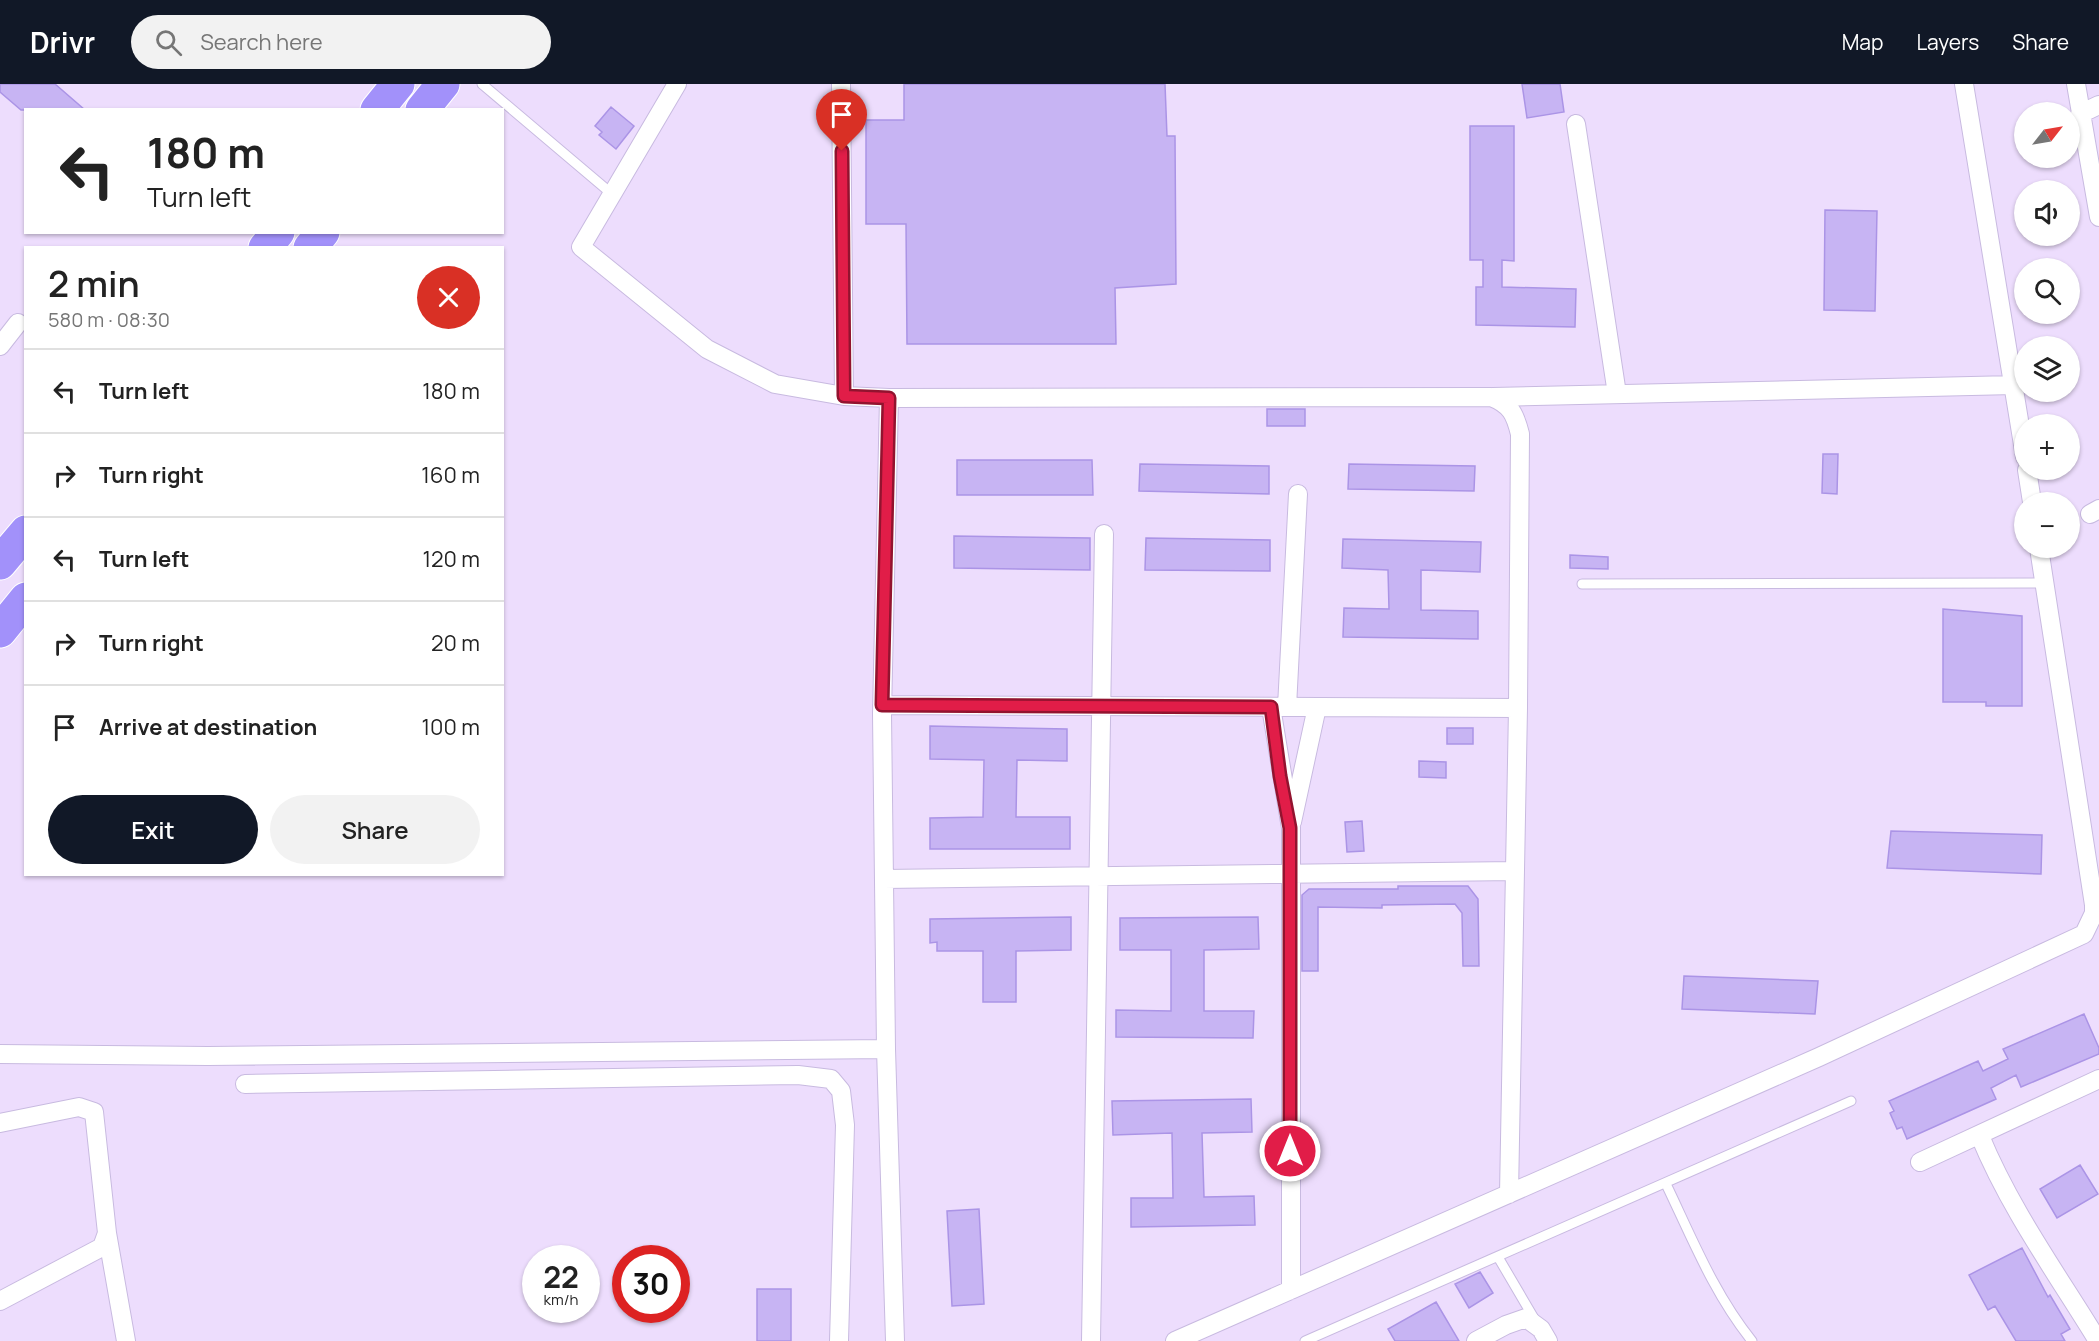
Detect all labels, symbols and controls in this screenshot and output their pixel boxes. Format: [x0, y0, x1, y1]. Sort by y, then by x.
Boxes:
search box [131, 15, 551, 69]
text: Drivr [30, 23, 95, 61]
icon: search [152, 26, 185, 59]
text: Search here [200, 27, 323, 57]
text: Map [1842, 28, 1883, 56]
text: Layers [1916, 28, 1979, 56]
text: Share [2012, 28, 2069, 56]
pin [816, 89, 867, 151]
icon: arrive [825, 98, 858, 131]
north arrow [2014, 102, 2080, 168]
map controls [2014, 102, 2080, 558]
text: 180 m [147, 123, 265, 181]
icon: left [48, 132, 126, 210]
text: Turn left [147, 178, 251, 215]
button: sound [2014, 180, 2080, 246]
button: search [2014, 258, 2080, 324]
text: 2 min [48, 259, 140, 308]
button: close [417, 266, 480, 329]
text: 580 m · 08:30 [48, 306, 170, 333]
button: layers [2014, 336, 2080, 402]
icon: left [48, 375, 81, 408]
text: Turn left [99, 376, 189, 406]
text: 180 m [422, 376, 480, 406]
button: + [2014, 414, 2080, 480]
icon: right [48, 459, 81, 492]
text: Turn right [99, 460, 204, 490]
text: 160 m [421, 460, 480, 490]
button: − [2014, 492, 2080, 558]
icon: left [48, 543, 81, 576]
text: Turn left [99, 544, 189, 574]
text: 120 m [422, 544, 480, 574]
icon: right [48, 627, 81, 660]
text: Turn right [99, 628, 204, 658]
text: 20 m [431, 628, 480, 658]
icon: arrive [48, 711, 81, 744]
text: Arrive at destination [99, 712, 317, 742]
text: 100 m [422, 712, 480, 742]
button: Exit [48, 795, 258, 864]
button: Share [270, 795, 480, 864]
position arrow [1258, 1119, 1322, 1183]
speed limit sign: 30 [612, 1245, 690, 1323]
text: 22 [543, 1256, 579, 1297]
text: km/h [544, 1289, 578, 1310]

